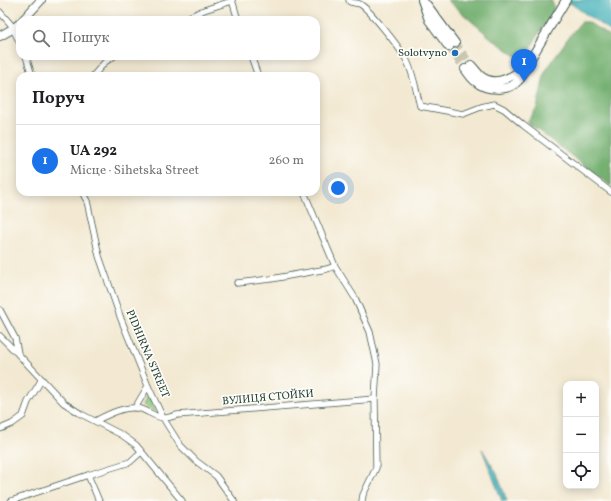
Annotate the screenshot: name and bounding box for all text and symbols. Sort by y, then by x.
search box [16,16,320,60]
icon: search [30,27,52,49]
text: Пошук [62,28,110,49]
place label: Solotvyno [398,46,447,61]
marker: Solotvyno [450,48,460,58]
pin: 1 [511,49,537,82]
text: Поруч [32,87,85,110]
text: UA 292 [70,141,117,162]
text: 1 [42,152,48,170]
text: 260 m [269,152,304,170]
text: Місце · Sihetska Street [70,162,199,180]
your location [328,178,348,198]
street label: PIDHIRNA STREET [122,308,173,401]
map controls [563,381,599,489]
button: + [563,381,599,417]
street label: ВУЛИЦЯ СТОЙКИ [222,387,314,409]
button: − [563,417,599,453]
button: locate [563,453,599,489]

